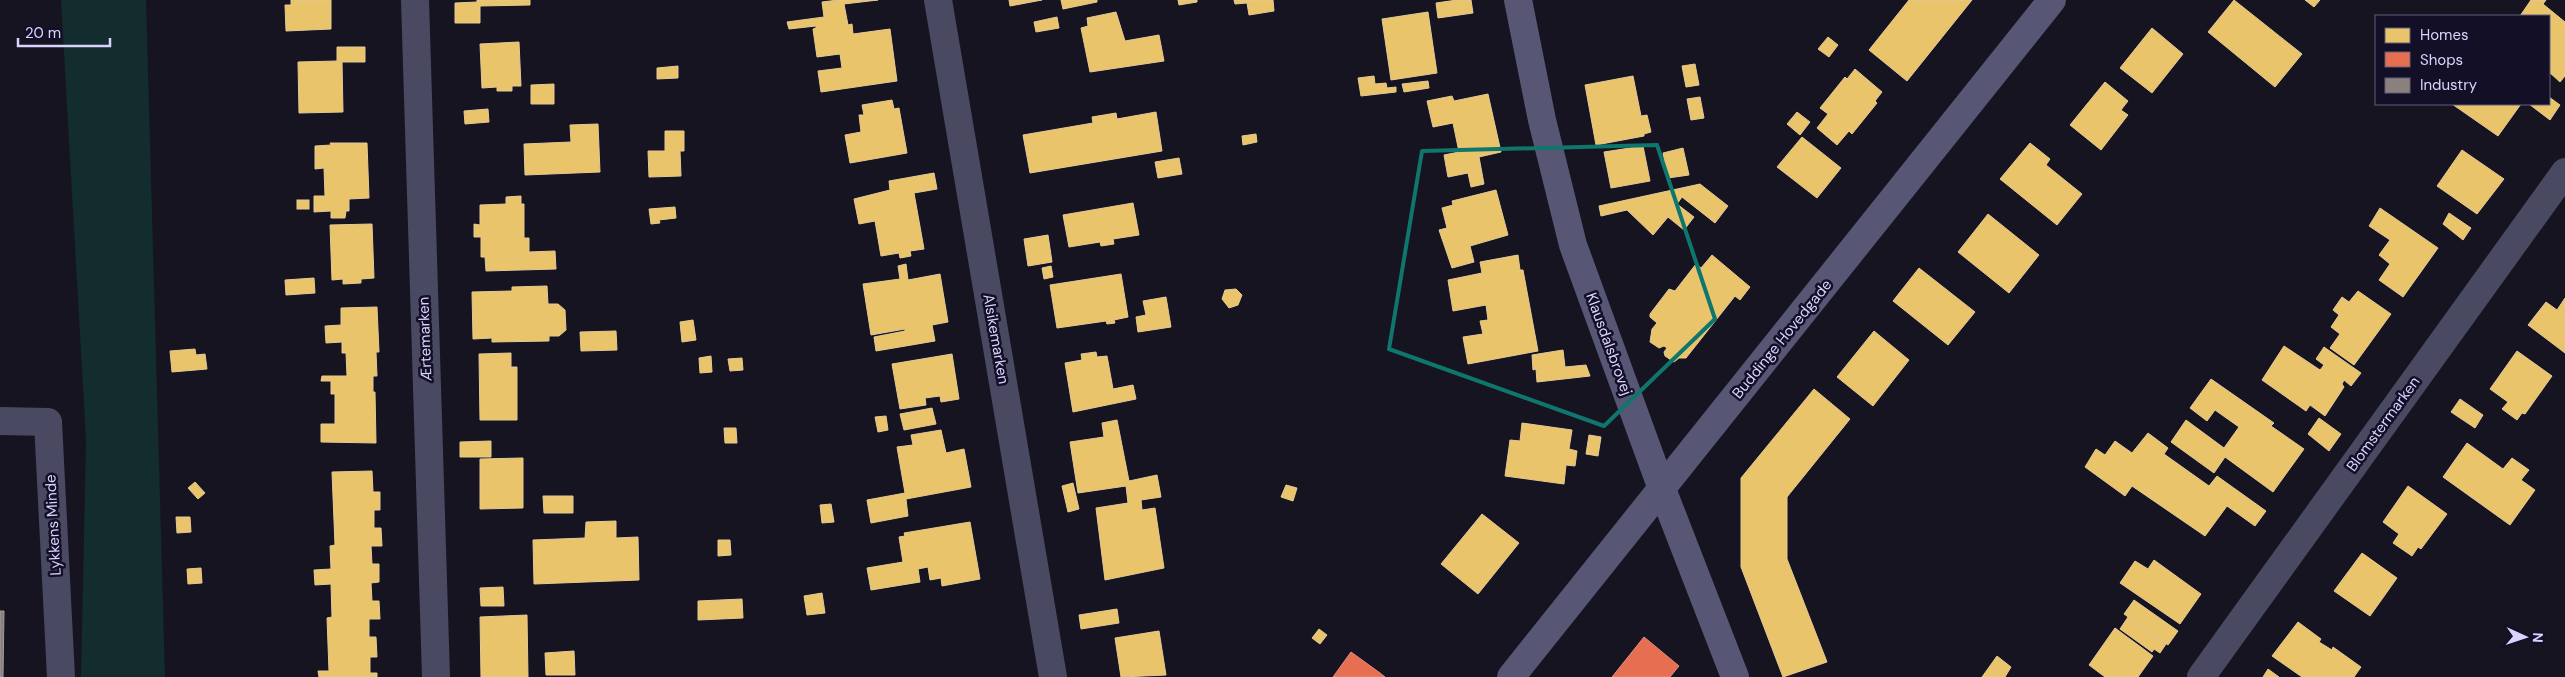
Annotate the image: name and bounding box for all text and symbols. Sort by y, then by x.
scale bar [18,15,110,47]
legend [2375,15,2550,105]
text: 20 m [25,23,61,43]
text: Homes [2420,25,2469,45]
text: Shops [2420,50,2463,70]
text: Industry [2420,75,2478,95]
street label: Buddinge Hovedgade [1728,275,1836,403]
street label: Klausdalsbrovej [1581,290,1637,398]
street label: Alsikemarken [978,292,1014,386]
street label: Ærtemarken [414,296,436,382]
street label: Blomstermarken [2342,372,2424,476]
street label: Lykkens Minde [40,474,66,576]
north arrow [2500,612,2550,662]
text: N [2529,632,2547,643]

